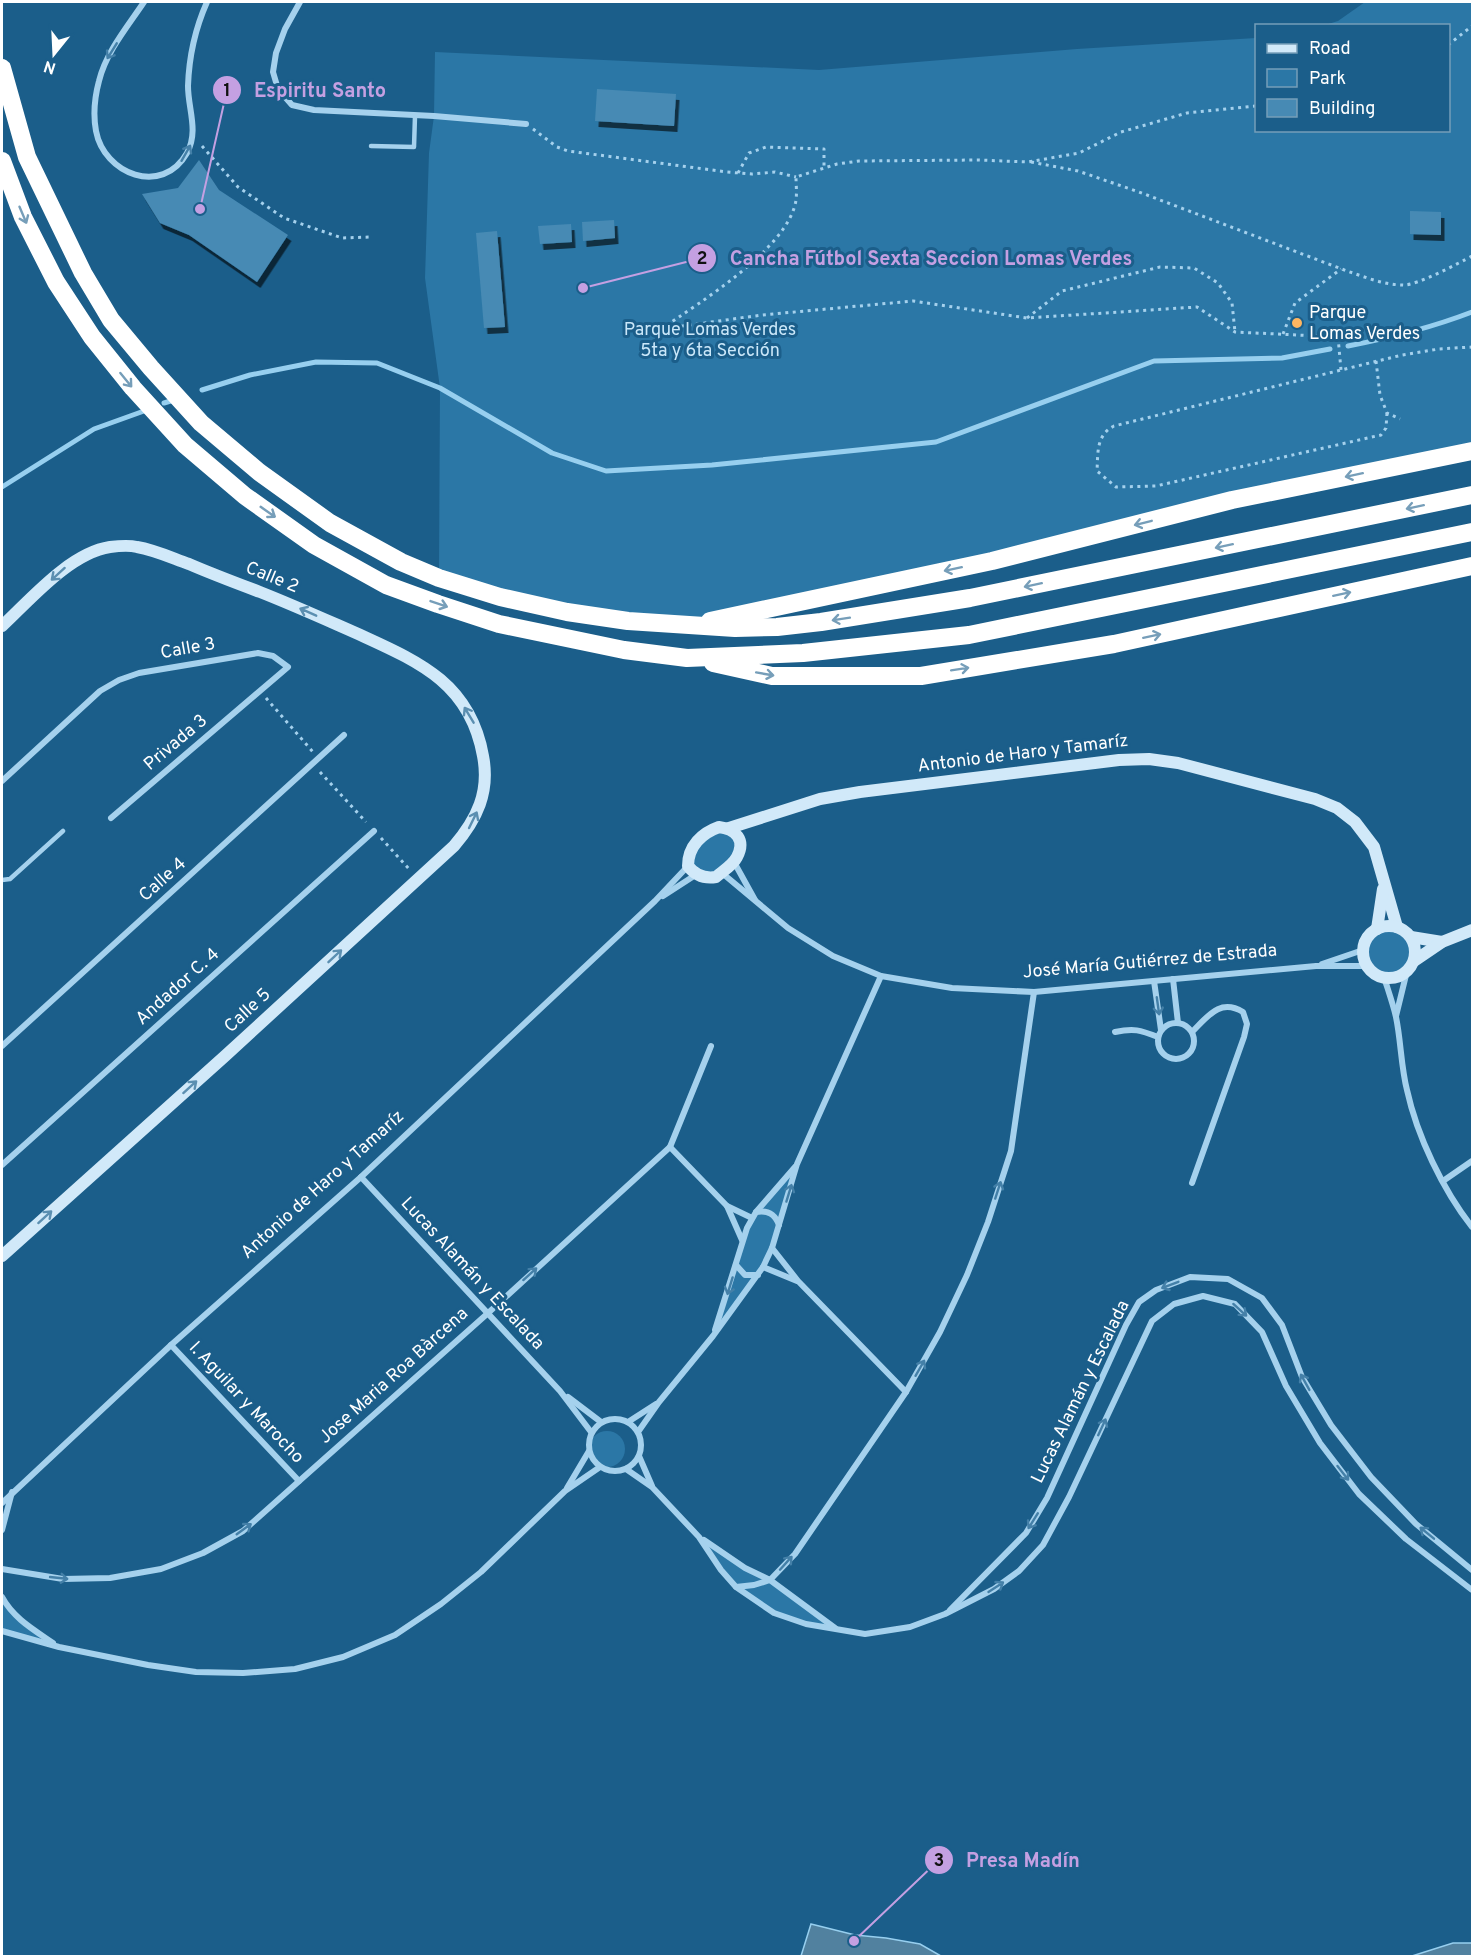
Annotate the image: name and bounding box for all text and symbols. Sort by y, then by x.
north arrow [24,24,84,84]
legend [1255,24,1450,132]
text: Road [1309,38,1351,61]
one-way arrow [106,42,118,59]
text: N [41,55,59,78]
text: Park [1309,68,1346,91]
callout: Espiritu Santo [212,71,398,109]
text: Espiritu Santo [254,79,386,105]
text: 1 [223,80,231,103]
text: Building [1309,98,1375,121]
one-way arrow [180,145,192,162]
one-way arrow [18,206,29,224]
callout: Cancha Fútbol Sexta Seccion Lomas Verdes [687,239,1145,277]
text: Cancha Fútbol Sexta Seccion Lomas Verdes [730,247,1132,273]
text: 2 [696,248,708,271]
place label: Parque Lomas Verdes [1309,302,1420,346]
marker: Parque Lomas Verdes [1290,316,1304,330]
park label: Parque Lomas Verdes 5ta y 6ta Sección [624,319,796,363]
one-way arrow [120,371,133,387]
one-way arrow [1344,470,1363,482]
one-way arrow [1406,502,1425,513]
one-way arrow [260,506,276,518]
one-way arrow [1134,518,1153,529]
one-way arrow [1215,541,1234,552]
street label: Calle 2 [242,557,302,599]
one-way arrow [944,564,964,575]
one-way arrow [51,567,66,581]
one-way arrow [1024,580,1043,591]
one-way arrow [1332,588,1351,600]
one-way arrow [429,600,448,611]
one-way arrow [299,606,317,617]
one-way arrow [832,614,851,625]
one-way arrow [1142,629,1161,641]
street label: Calle 3 [159,633,217,665]
one-way arrow [949,664,969,675]
one-way arrow [755,669,775,680]
one-way arrow [462,707,474,724]
street label: Privada 3 [139,710,213,776]
street label: Antonio de Haro y Tamaríz [916,730,1130,778]
one-way arrow [468,811,480,829]
street label: Calle 4 [135,853,191,907]
street label: José María Gutiérrez de Estrada [1022,939,1278,985]
street label: Andador C. 4 [131,943,225,1031]
one-way arrow [327,948,342,963]
street label: Calle 5 [220,984,276,1038]
one-way arrow [1152,995,1163,1015]
one-way arrow [183,1080,198,1094]
street label: Antonio de Haro y Tamaríz [237,1106,409,1264]
one-way arrow [994,1181,1005,1200]
one-way arrow [784,1184,795,1203]
street label: Lucas Alamán y Escalada [395,1193,549,1355]
one-way arrow [37,1210,52,1224]
one-way arrow [523,1267,538,1282]
one-way arrow [723,1276,734,1295]
one-way arrow [1161,1280,1179,1291]
street label: Lucas Alamán y Escalada [1027,1297,1135,1487]
street label: Jose Maria Roa Bàrcena [315,1303,473,1449]
one-way arrow [1233,1303,1248,1317]
street label: I. Aguilar y Marocho [183,1337,309,1469]
one-way arrow [914,1360,926,1377]
one-way arrow [1299,1374,1311,1391]
one-way arrow [1096,1418,1108,1436]
one-way arrow [1337,1465,1350,1481]
one-way arrow [1026,1512,1038,1529]
one-way arrow [235,1522,251,1535]
one-way arrow [1419,1527,1435,1540]
one-way arrow [779,1556,793,1571]
one-way arrow [49,1573,69,1584]
one-way arrow [988,1580,1005,1593]
callout: Presa Madín [924,1841,1092,1879]
text: Presa Madín [966,1849,1080,1875]
text: 3 [934,1850,944,1873]

